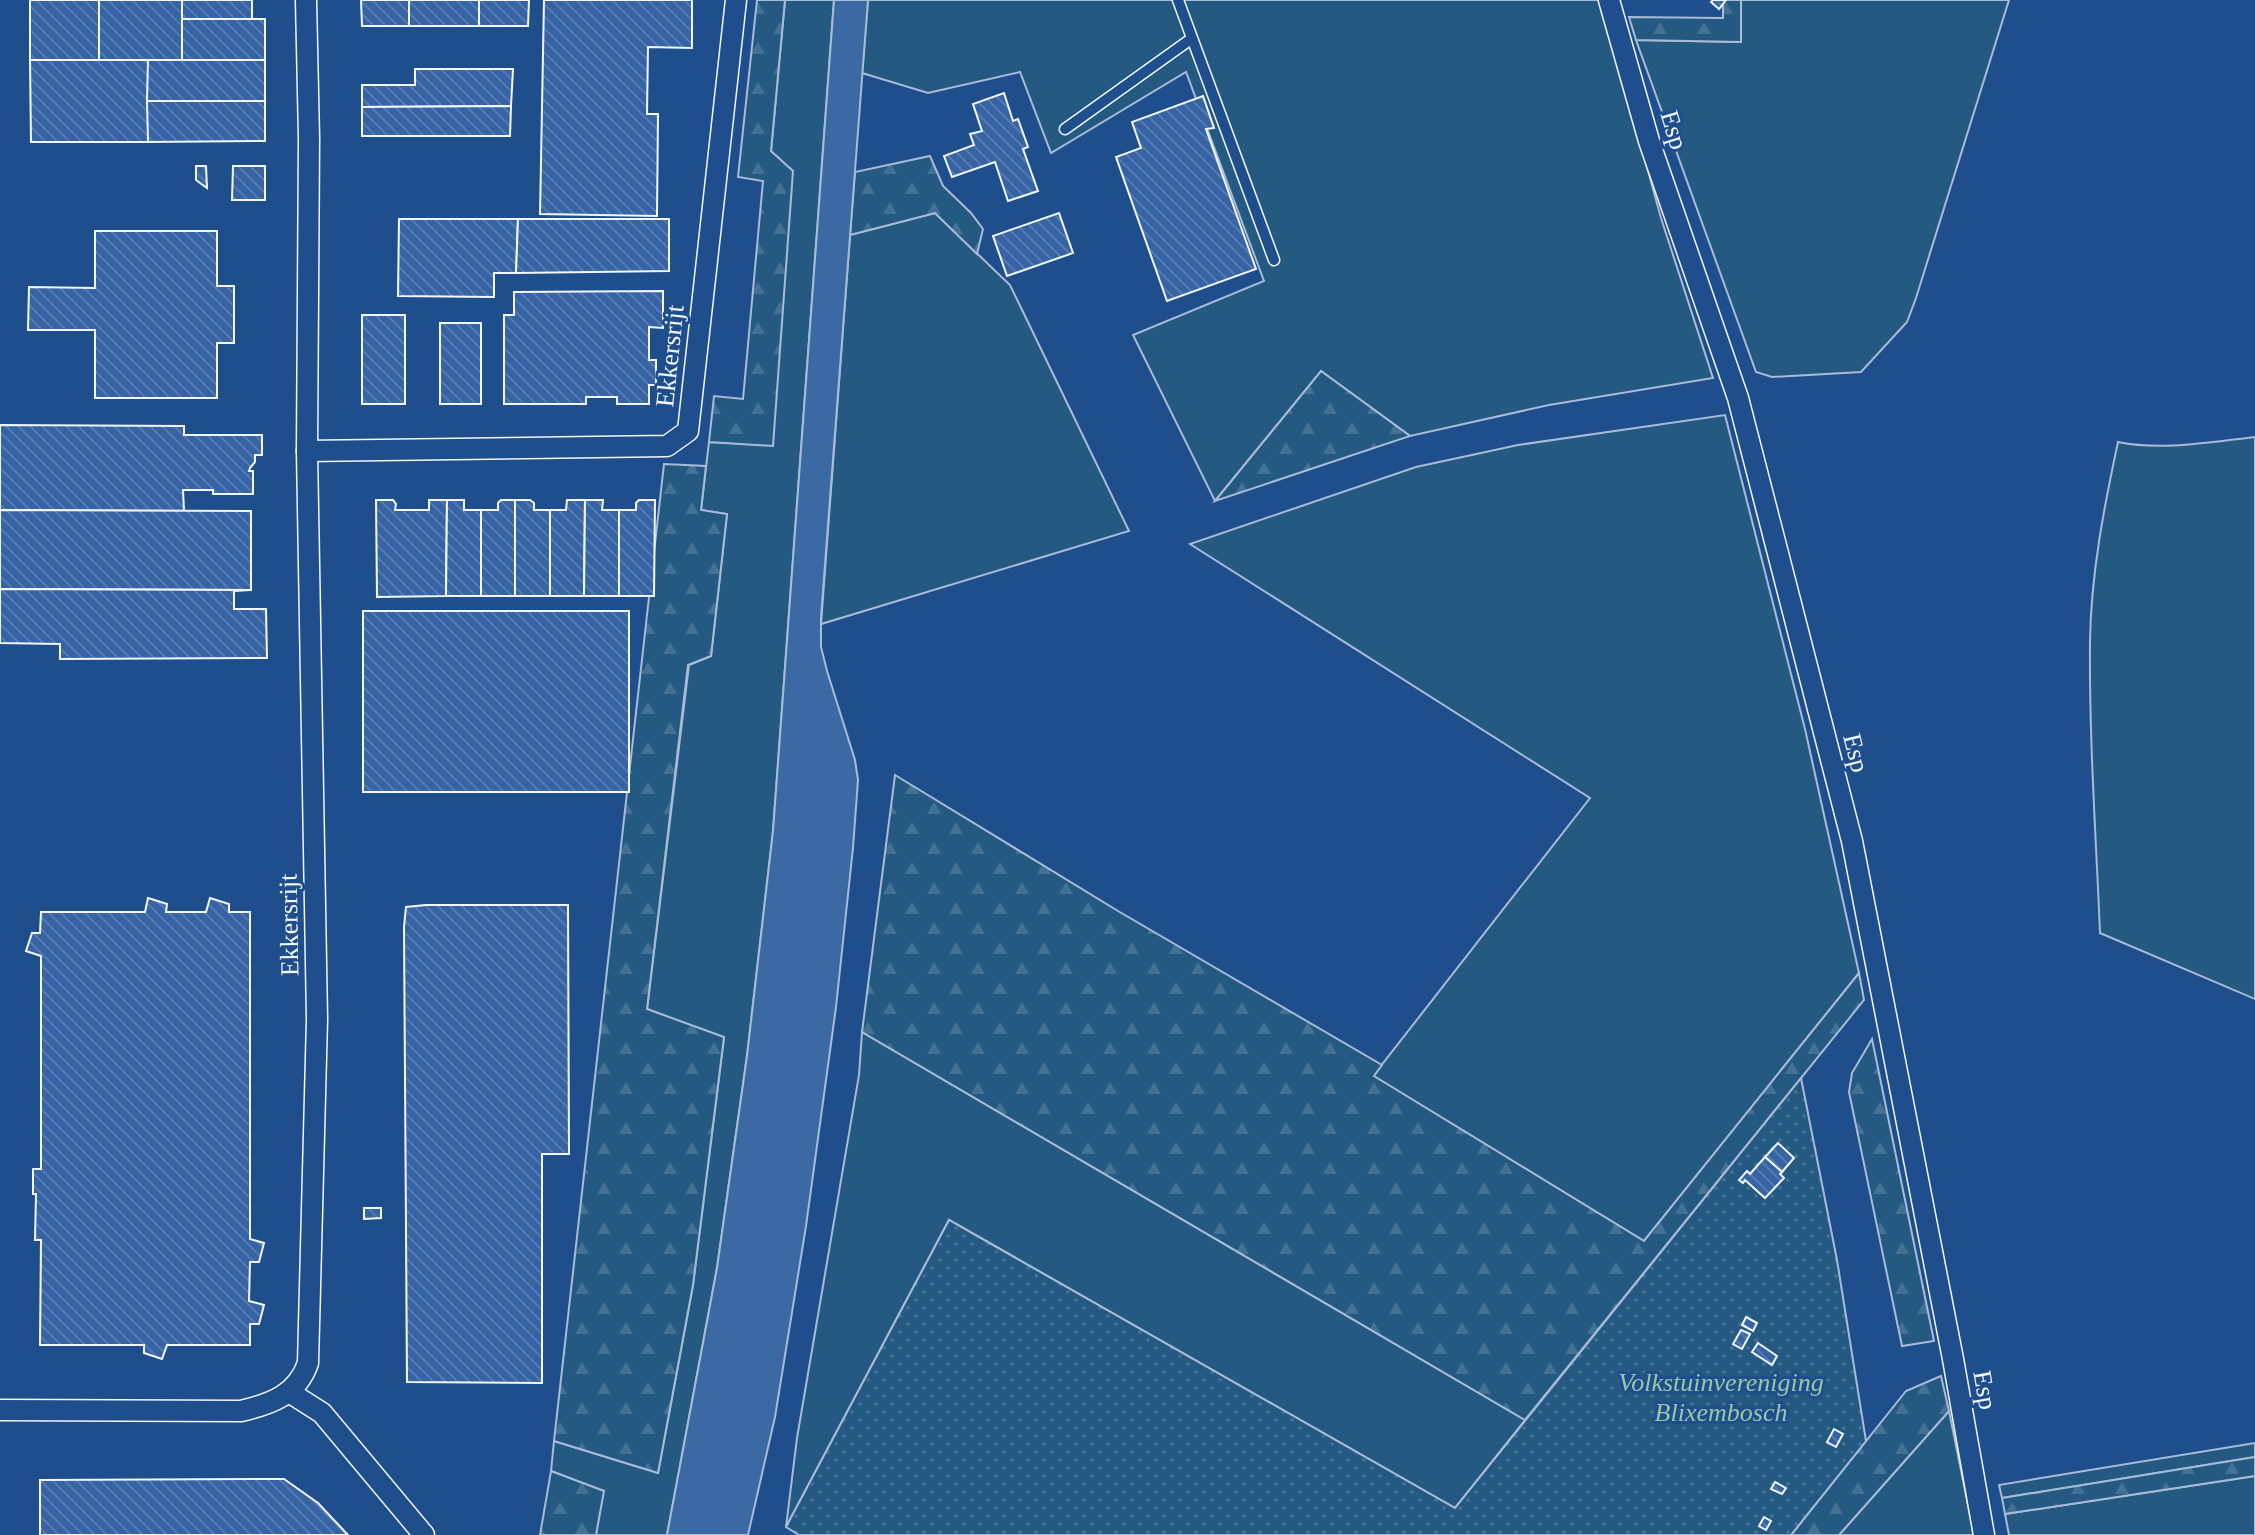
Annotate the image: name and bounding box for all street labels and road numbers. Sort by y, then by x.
street label: Esp [1654,107,1694,153]
street label: Ekkersrijt [650,303,690,409]
street label: Esp [1837,731,1875,775]
street label: Ekkersrijt [274,873,304,977]
street label: Esp [1967,1368,2003,1412]

